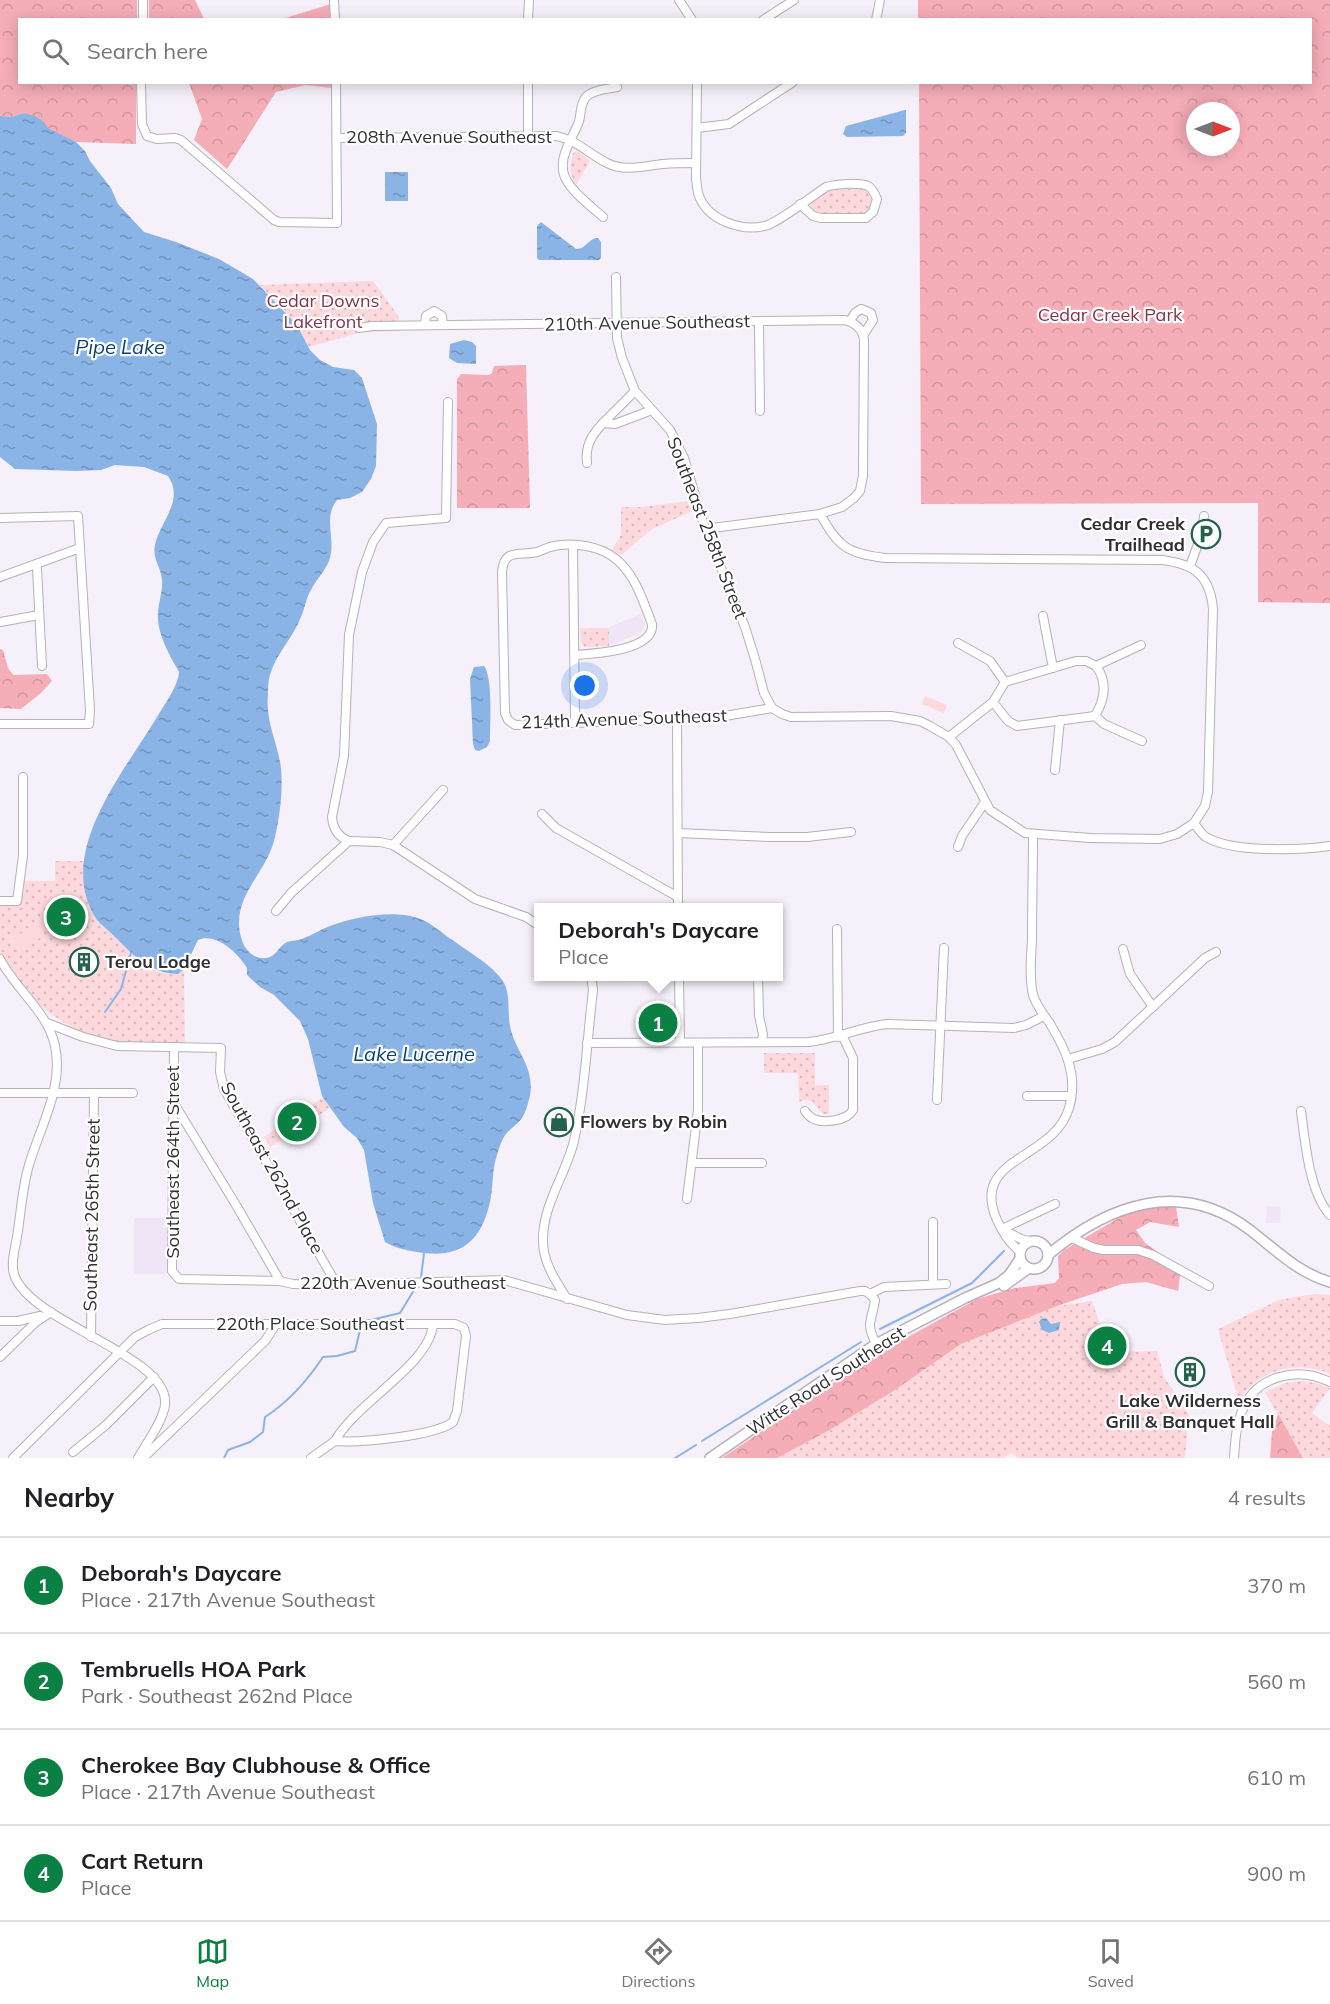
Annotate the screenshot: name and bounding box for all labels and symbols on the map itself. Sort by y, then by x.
north arrow [1186,102,1240,156]
street label: 208th Avenue Southeast [346,125,552,148]
park label: Cedar Downs Lakefront [266,289,380,333]
park label: Cedar Creek Park [1038,303,1183,326]
street label: 210th Avenue Southeast [544,309,750,336]
water label: Pipe Lake [75,334,165,359]
street label: Southeast 258th Street [662,434,753,622]
place label: Cedar Creek Trailhead [1080,512,1186,556]
parking icon: Cedar Creek Trailhead [1190,518,1222,550]
your location [570,671,599,700]
street label: 214th Avenue Southeast [521,703,727,734]
pin: 3 [46,894,86,940]
building icon: Terou Lodge [68,946,100,978]
place label: Terou Lodge [105,950,211,973]
pin: 1 [638,1000,678,1046]
water label: Lake Lucerne [353,1041,475,1066]
street label: Southeast 264th Street [161,1066,184,1258]
street label: Southeast 262nd Place [216,1078,328,1258]
pin: 2 [278,1100,316,1144]
shop icon: Flowers by Robin [543,1106,575,1138]
place label: Flowers by Robin [580,1110,727,1133]
street label: Southeast 265th Street [78,1118,105,1312]
street label: 220th Avenue Southeast [300,1271,506,1294]
street label: 220th Place Southeast [216,1312,404,1335]
street label: Witte Road Southeast [742,1321,909,1440]
pin: 4 [1088,1324,1126,1368]
building icon: Lake Wilderness Grill & Banquet Hall [1174,1356,1206,1388]
place label: Lake Wilderness Grill & Banquet Hall [1105,1389,1275,1433]

